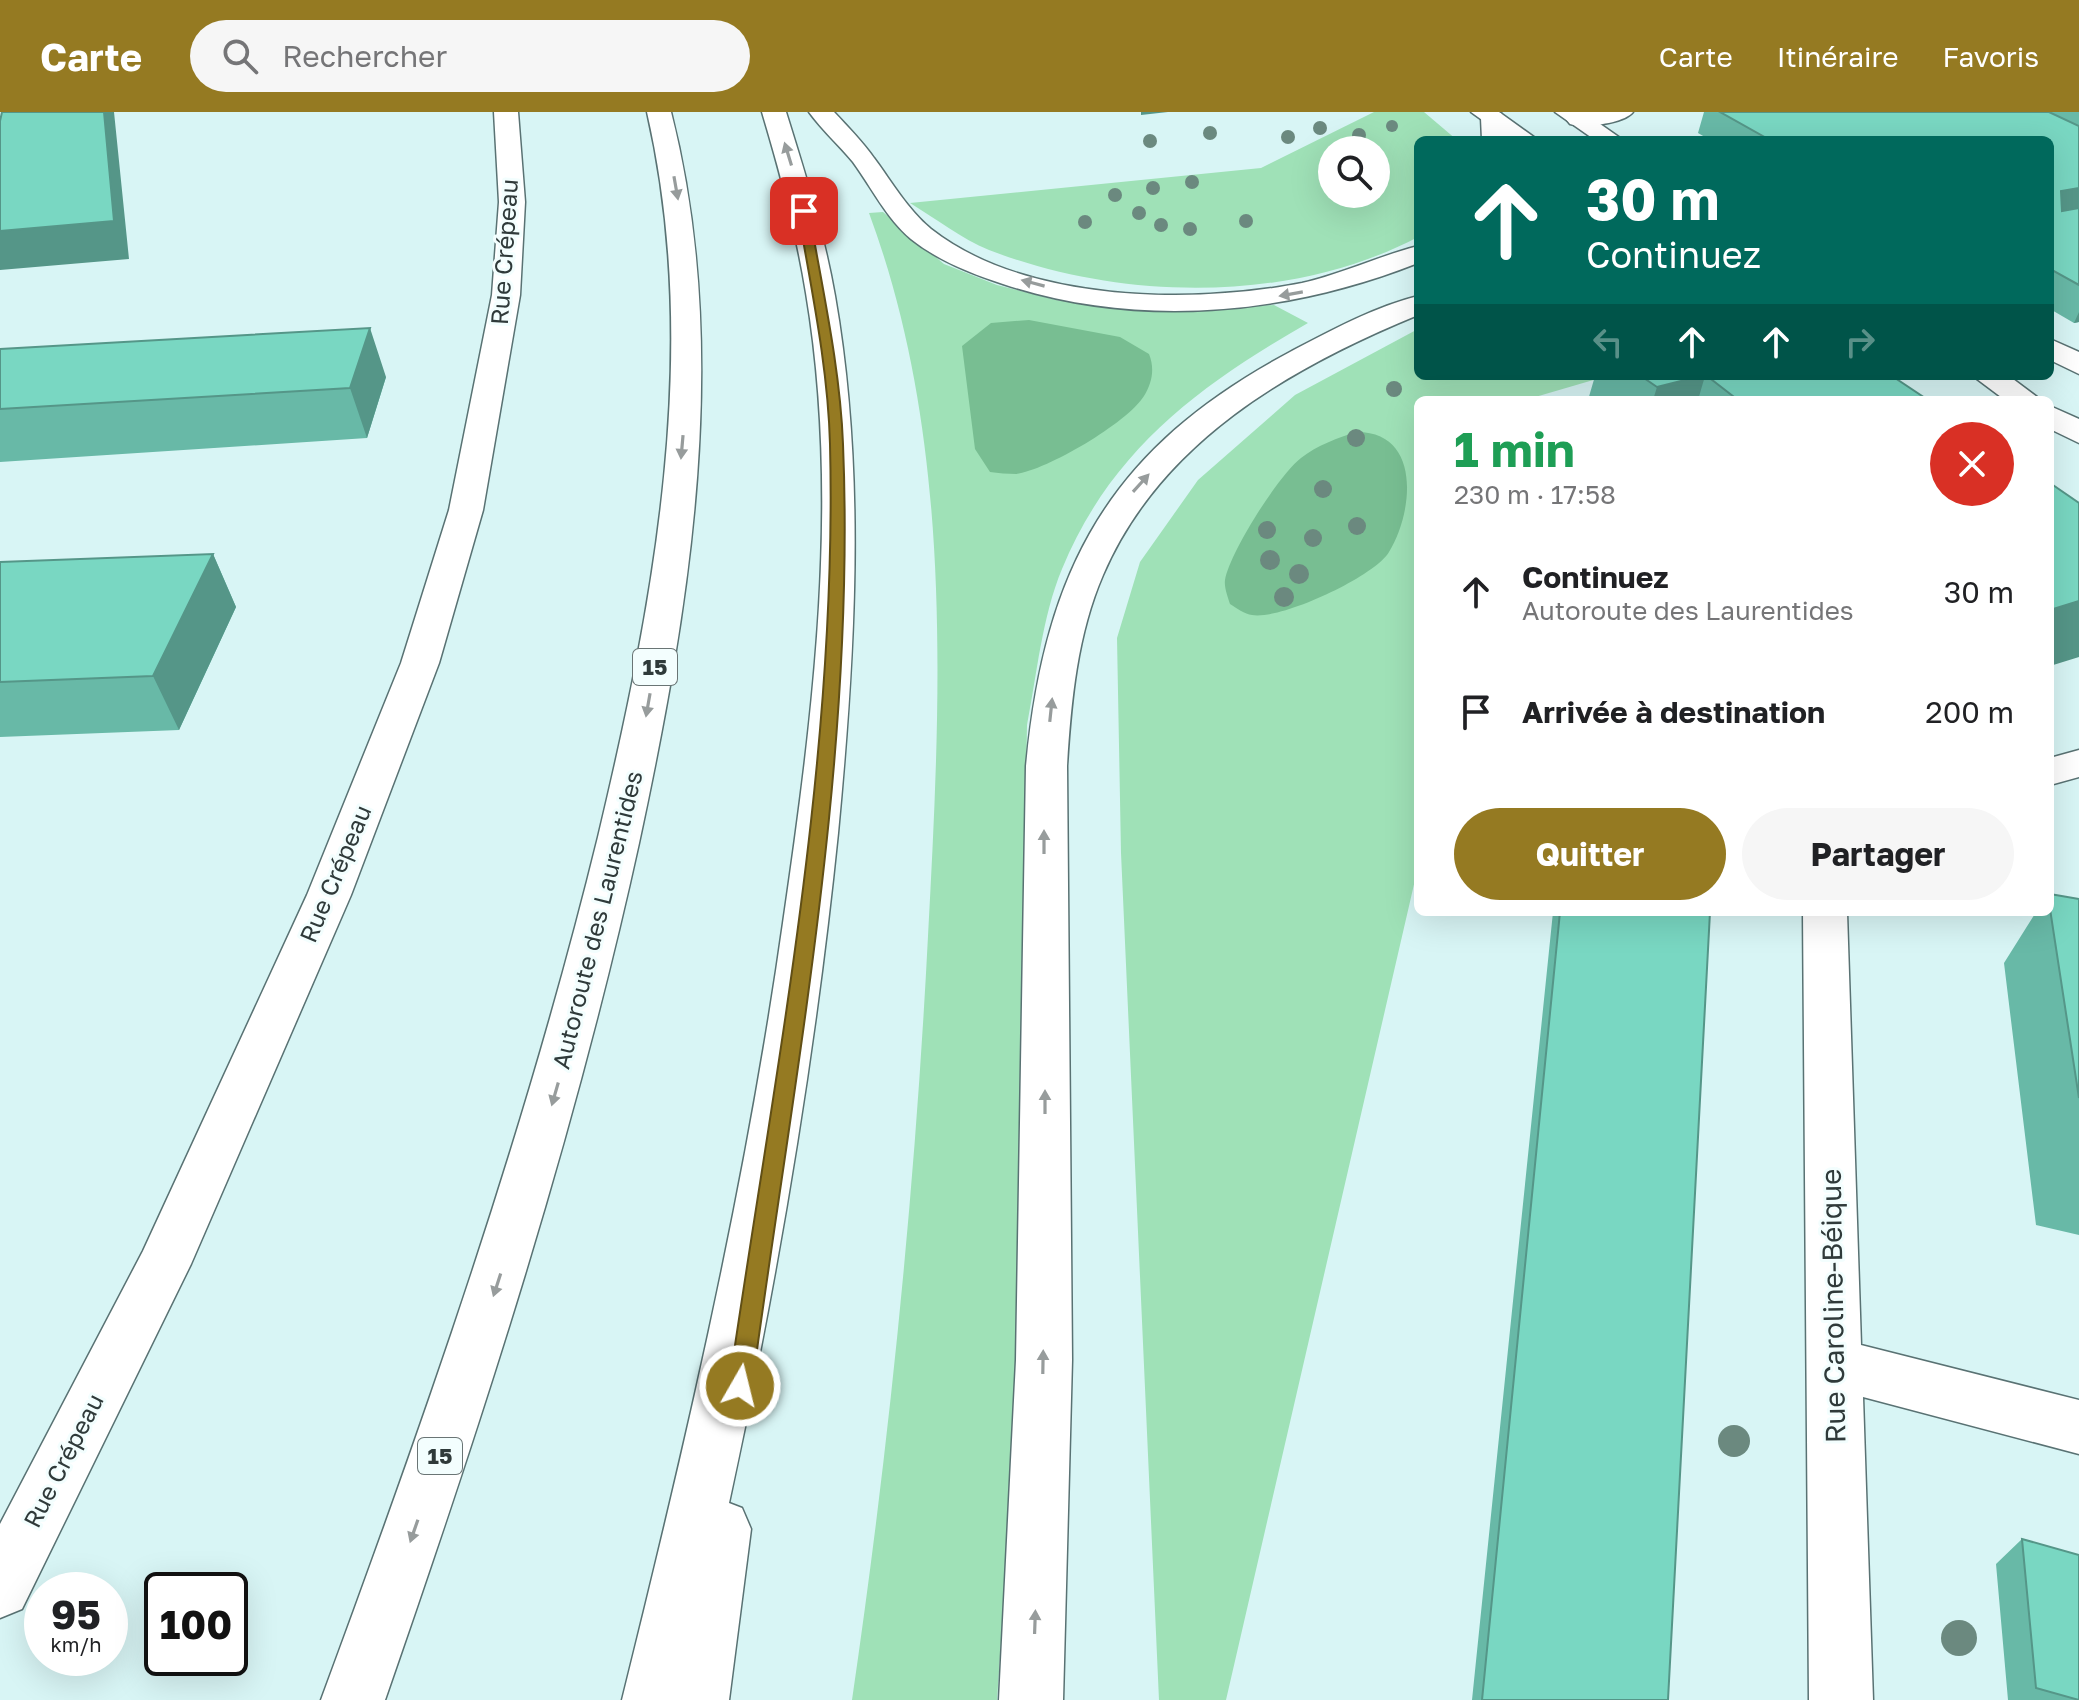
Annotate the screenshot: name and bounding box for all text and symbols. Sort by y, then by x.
search box [190,20,750,92]
text: Carte [40,34,142,79]
icon: search [218,34,262,78]
text: Rechercher [282,38,447,74]
text: Carte [1659,40,1733,73]
text: Itinéraire [1777,40,1898,73]
text: Favoris [1942,40,2039,73]
map controls [1318,136,1390,208]
button: search [1318,136,1390,208]
one-way arrow [782,141,794,165]
text: 30 m [1586,165,1720,232]
icon: ahead [1454,168,1558,272]
one-way arrow [670,176,682,201]
pin [770,177,838,245]
street label: Rue Crépeau [484,178,523,326]
icon: arrive [782,189,826,233]
text: Continuez [1586,233,1761,276]
one-way arrow [1020,277,1045,289]
one-way arrow [1278,288,1303,300]
icon: left [1586,320,1630,364]
icon: ahead [1670,320,1714,364]
icon: ahead [1754,320,1798,364]
icon: right [1838,320,1882,364]
text: 1 min [1454,420,1575,478]
button: close [1930,422,2014,506]
one-way arrow [675,435,688,460]
one-way arrow [1131,474,1149,493]
text: 230 m · 17:58 [1454,479,1616,510]
text: Continuez [1522,559,1669,595]
icon: ahead [1454,570,1498,614]
text: 30 m [1944,574,2014,610]
text: Autoroute des Laurentides [1522,595,1854,626]
road number: 15 [633,649,677,685]
icon: arrive [1454,690,1498,734]
one-way arrow [641,693,654,718]
text: Arrivée à destination [1522,694,1825,730]
text: 200 m [1925,694,2014,730]
one-way arrow [1045,697,1058,722]
street label: Autoroute des Laurentides [545,768,648,1072]
street label: Rue Crépeau [293,800,377,946]
button: Quitter [1454,808,1726,900]
button: Partager [1742,808,2014,900]
one-way arrow [1038,829,1050,854]
one-way arrow [548,1081,560,1106]
one-way arrow [1039,1089,1051,1114]
street label: Rue Caroline-Béique [1814,1169,1851,1443]
one-way arrow [490,1273,503,1297]
position arrow [698,1344,782,1428]
one-way arrow [1036,1349,1049,1374]
street label: Rue Crépeau [17,1389,109,1532]
road number: 15 [418,1438,462,1474]
one-way arrow [407,1520,419,1544]
speed limit sign: 100 [144,1572,248,1676]
text: 95 [51,1590,101,1638]
one-way arrow [1029,1609,1042,1634]
text: km/h [51,1632,101,1656]

